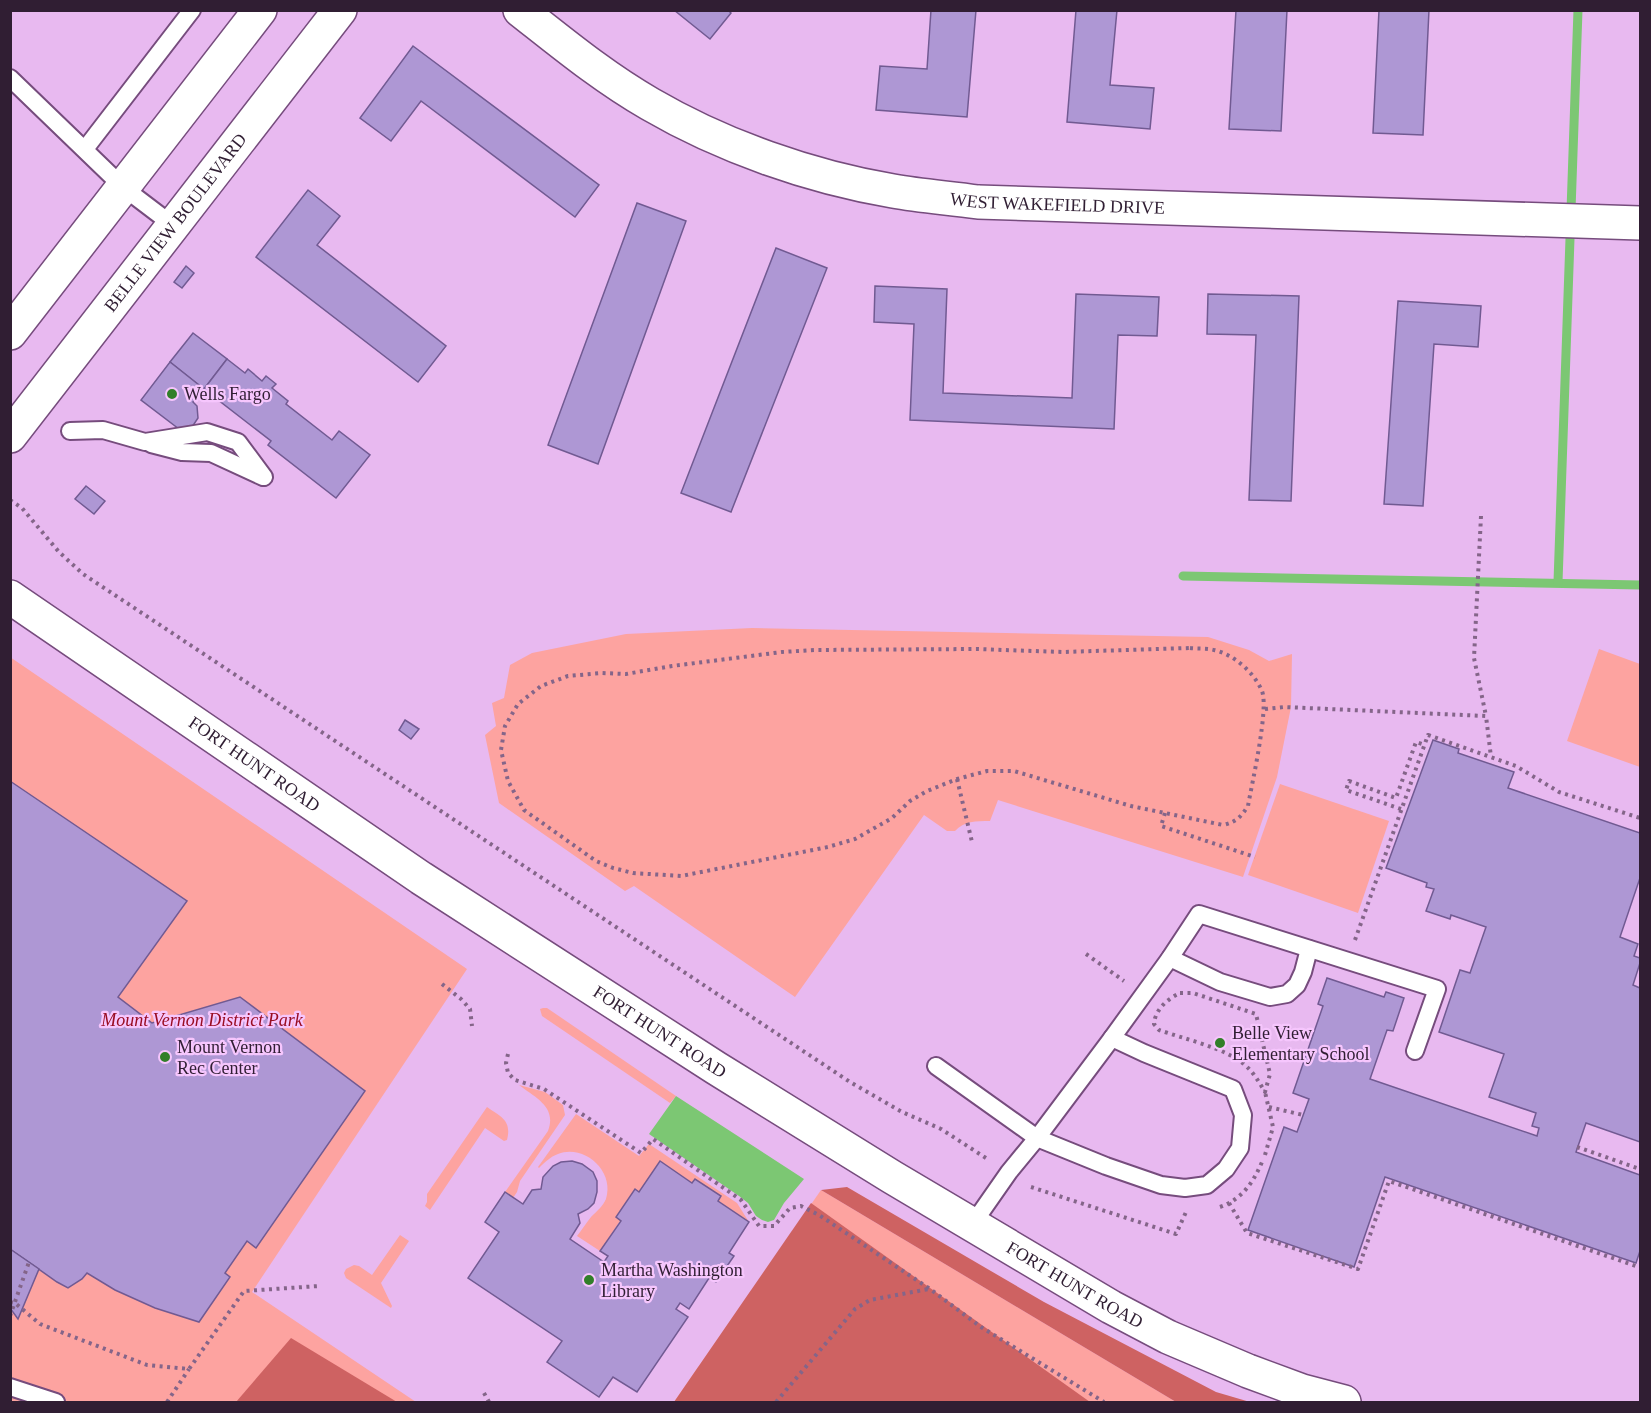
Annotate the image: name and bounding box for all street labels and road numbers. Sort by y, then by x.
street label: BELLE VIEW BOULEVARD [100,129,251,316]
street label: WEST WAKEFIELD DRIVE [949,189,1165,218]
street label: FORT HUNT ROAD [185,712,324,816]
street label: FORT HUNT ROAD [590,982,730,1082]
street label: FORT HUNT ROAD [1003,1237,1146,1332]

